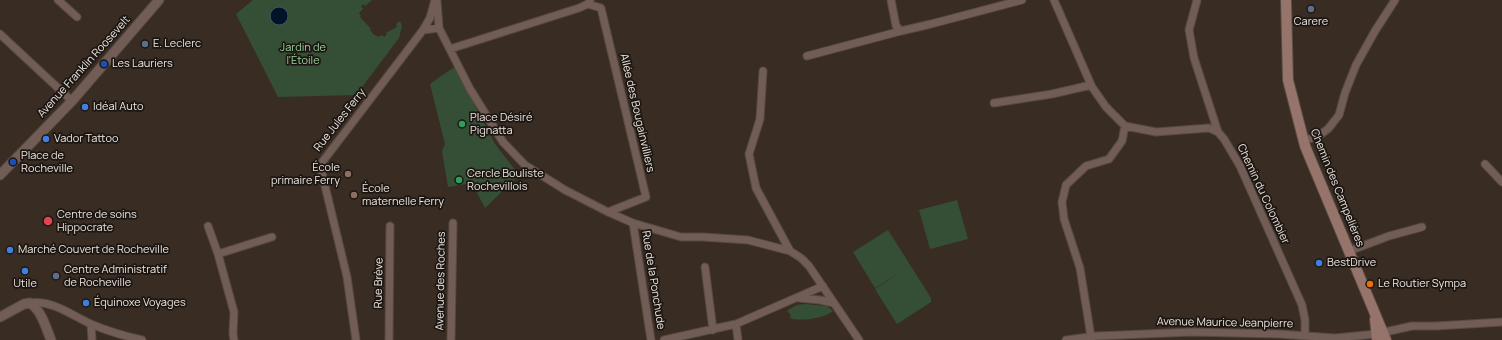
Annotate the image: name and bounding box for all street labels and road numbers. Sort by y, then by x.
street label: Avenue Franklin Roosevelt [35,14,133,120]
street label: Allée des Bougainvilliers [617,52,657,174]
street label: Rue Jules Ferry [311,86,369,154]
street label: Chemin des Campelières [1307,127,1367,249]
street label: Chemin du Colombier [1234,142,1292,246]
street label: Rue de la Ponchude [639,230,667,330]
street label: Avenue des Roches [434,231,448,331]
street label: Rue Brève [372,257,386,309]
street label: Avenue Maurice Jeanpierre [1157,315,1293,331]

